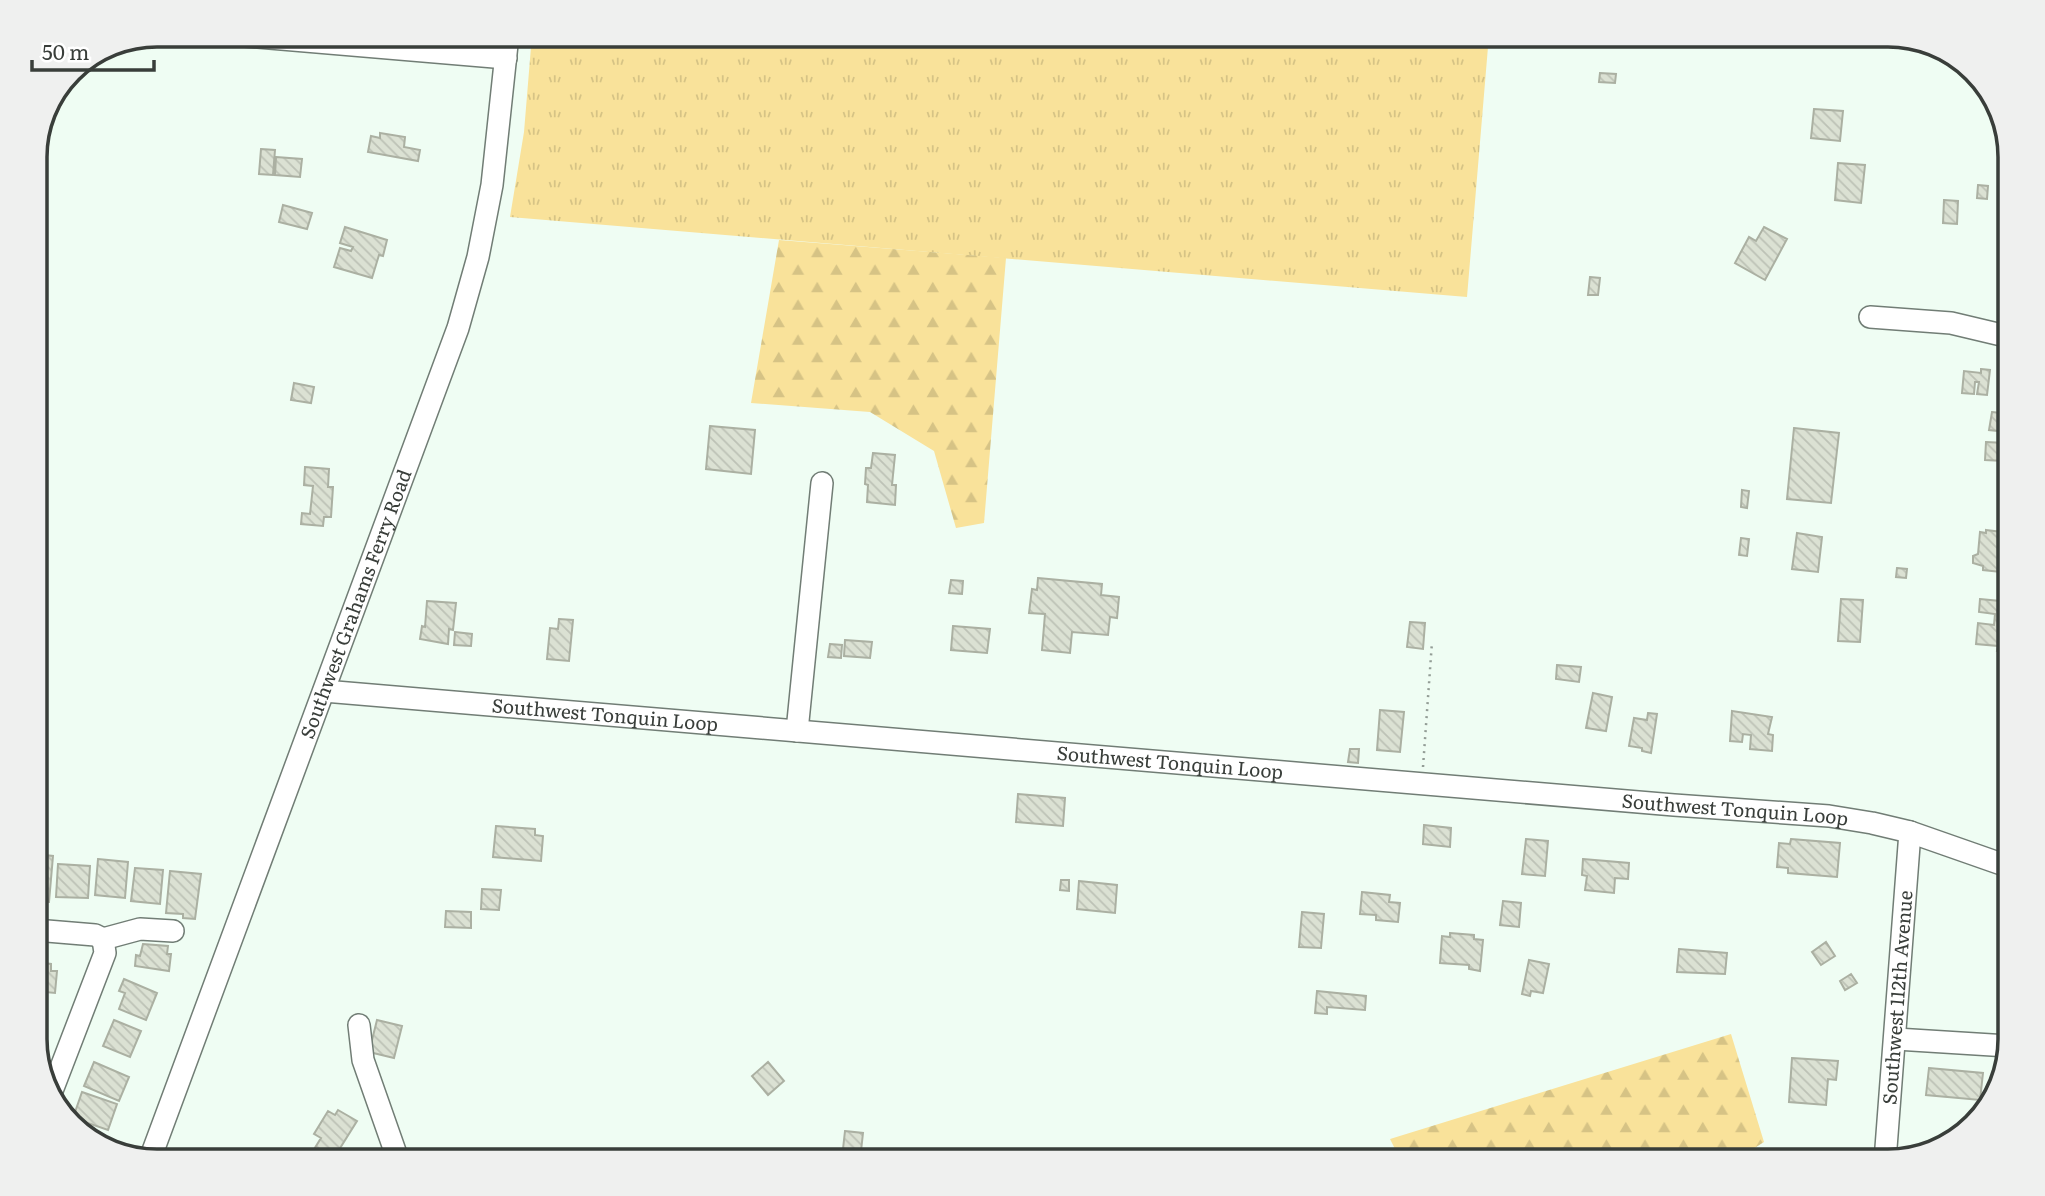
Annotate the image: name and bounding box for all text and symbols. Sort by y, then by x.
scale bar [32,28,154,72]
text: 50 m [42,35,89,66]
street label: Southwest Grahams Ferry Road [292,465,418,742]
street label: Southwest Tonquin Loop [491,690,719,737]
street label: Southwest Tonquin Loop [1056,738,1284,785]
street label: Southwest Tonquin Loop [1621,786,1851,832]
street label: Southwest 112th Avenue [1874,889,1919,1106]

